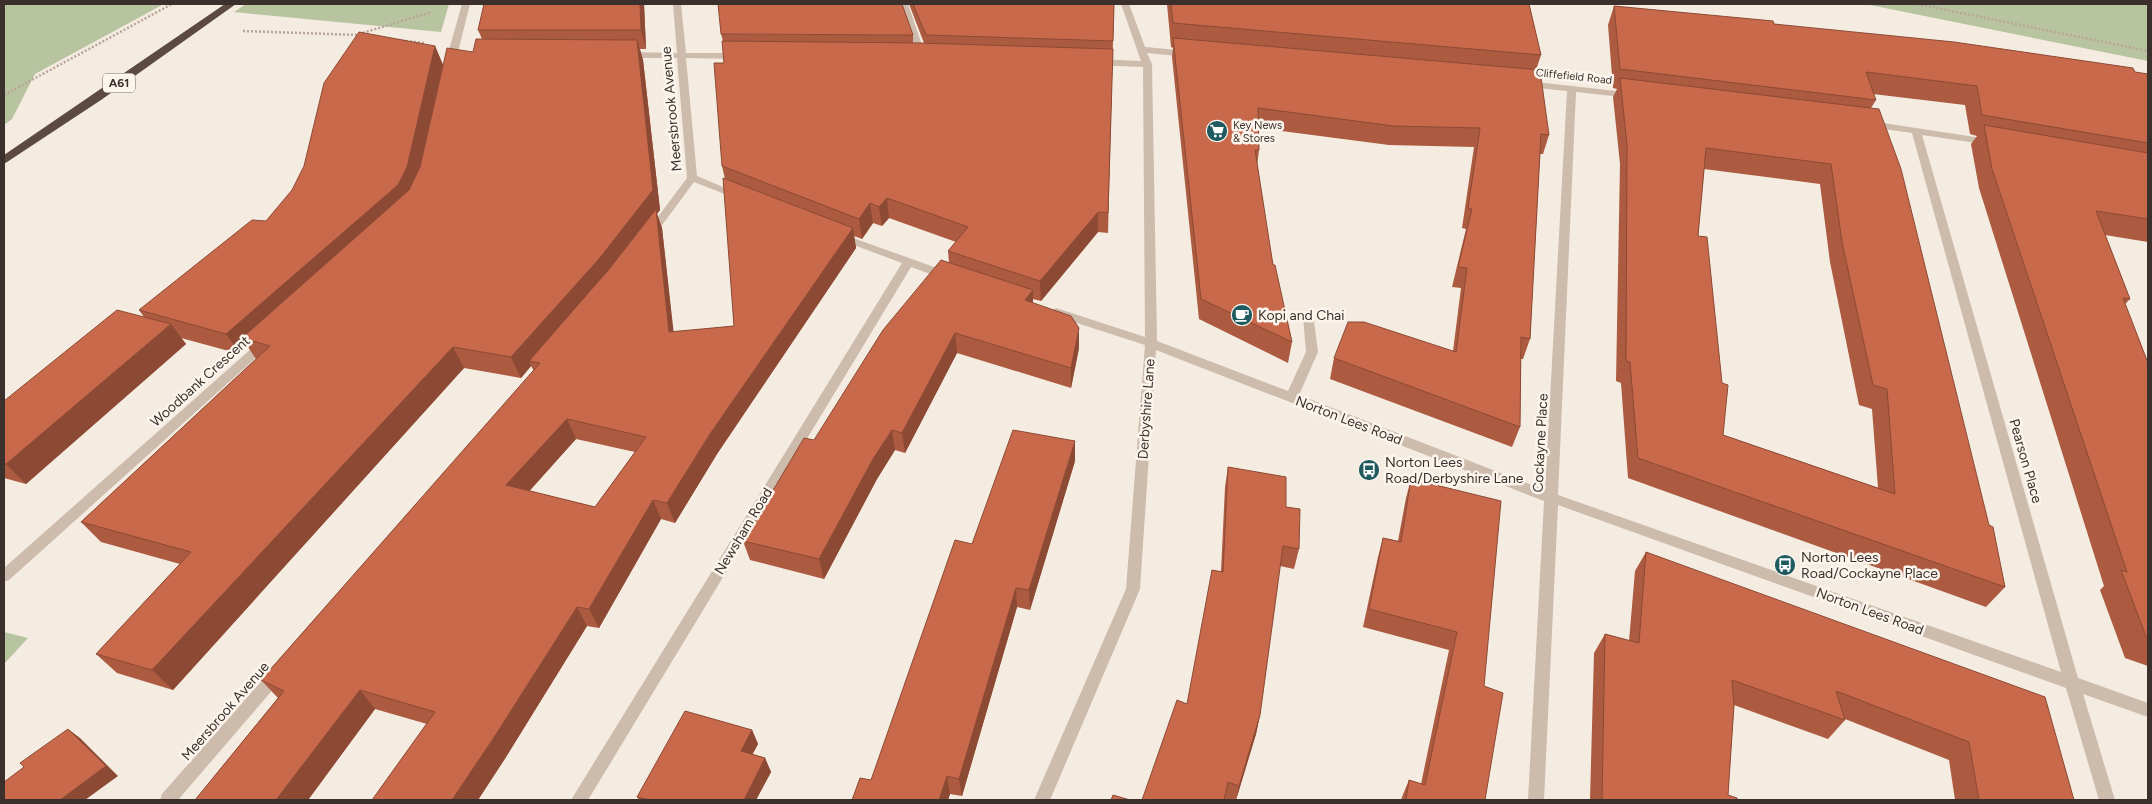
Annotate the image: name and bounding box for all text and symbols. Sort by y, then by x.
street label: Meersbrook Avenue [658,46,685,172]
street label: Cliffefield Road [1535,66,1613,87]
road number: A61 [103,74,135,92]
supermarket icon: Key News & Stores [1205,119,1229,143]
place label: Key News & Stores [1233,119,1282,145]
cafe icon: Kopi and Chai [1230,303,1254,327]
place label: Kopi and Chai [1258,307,1344,324]
street label: Woodbank Crescent [147,332,254,431]
street label: Derbyshire Lane [1135,358,1159,460]
street label: Norton Lees Road [1293,392,1405,449]
street label: Cockayne Place [1529,393,1552,493]
street label: Pearson Place [2005,417,2046,506]
place label: Norton Lees Road/Derbyshire Lane [1385,454,1524,487]
bus stop icon: Norton Lees Road/Derbyshire Lane [1357,458,1381,482]
street label: Newsham Road [711,485,776,578]
place label: Norton Lees Road/Cockayne Place [1801,549,1938,582]
bus stop icon: Norton Lees Road/Cockayne Place [1773,553,1797,577]
street label: Norton Lees Road [1814,584,1926,639]
street label: Meersbrook Avenue [178,658,273,764]

